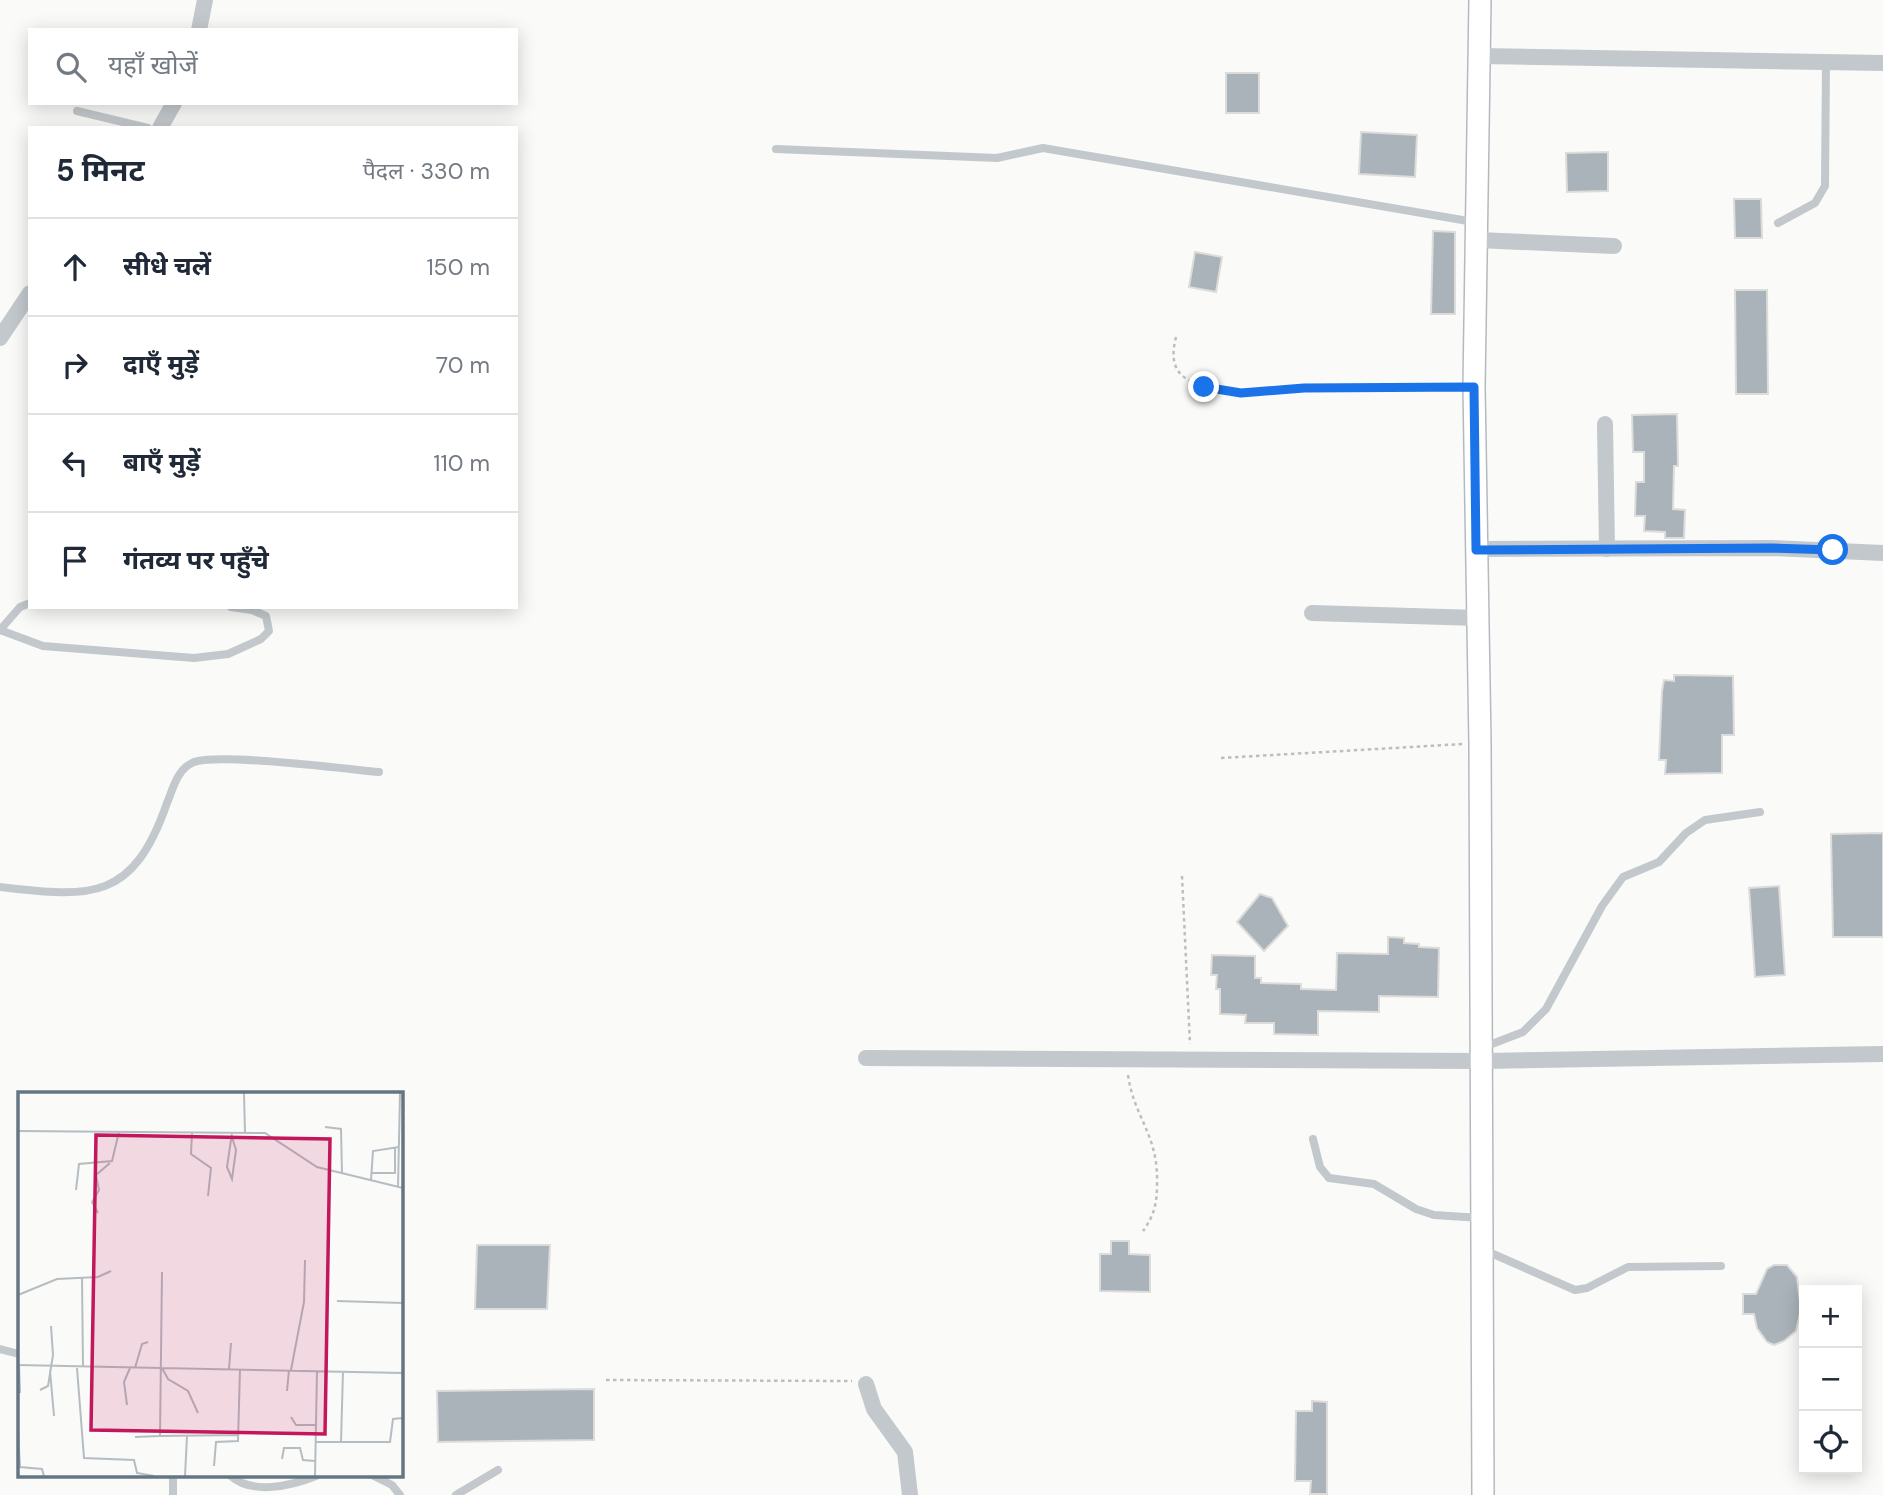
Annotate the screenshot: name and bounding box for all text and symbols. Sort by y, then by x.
search box [28,28,518,105]
icon: search [52,48,90,86]
text: यहाँ खोजें [108,48,198,82]
text: 5 मिनट [56,151,145,190]
text: पैदल · 330 m [363,156,490,186]
icon: ahead [56,248,94,286]
text: सीधे चलें [123,249,211,283]
text: 150 m [426,252,490,282]
icon: right [56,346,94,384]
text: दाएँ मुड़ें [123,347,199,381]
text: 70 m [436,350,490,380]
route end [1188,371,1219,402]
icon: left [56,444,94,482]
text: बाएँ मुड़ें [123,445,200,479]
text: 110 m [433,448,490,478]
route start [1817,534,1848,565]
icon: arrive [56,542,94,580]
text: गंतव्य पर पहुँचे [123,543,269,577]
inset map [18,1092,402,1478]
map controls [1799,1285,1862,1474]
button: + [1799,1285,1862,1348]
button: − [1799,1348,1862,1411]
button: locate [1799,1411,1862,1474]

